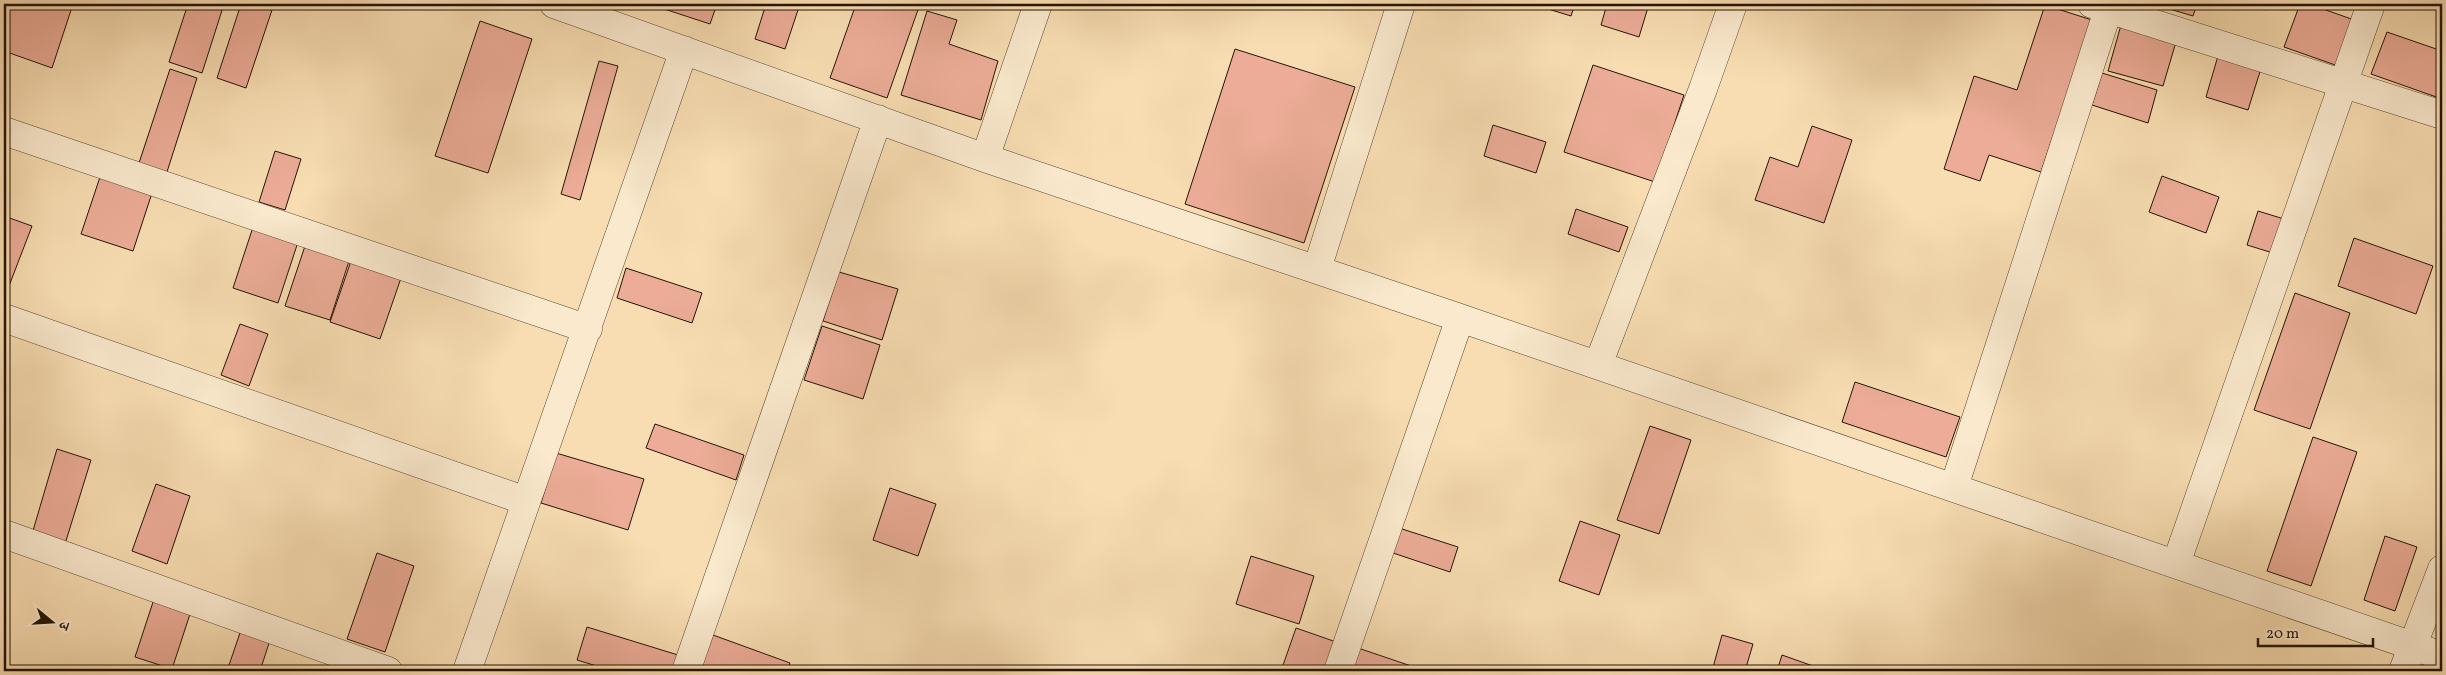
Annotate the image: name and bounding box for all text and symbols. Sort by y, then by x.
north arrow [28,598,78,648]
scale bar [2258,615,2374,647]
text: उ [53,618,73,633]
text: 20 m [2266,624,2299,645]

